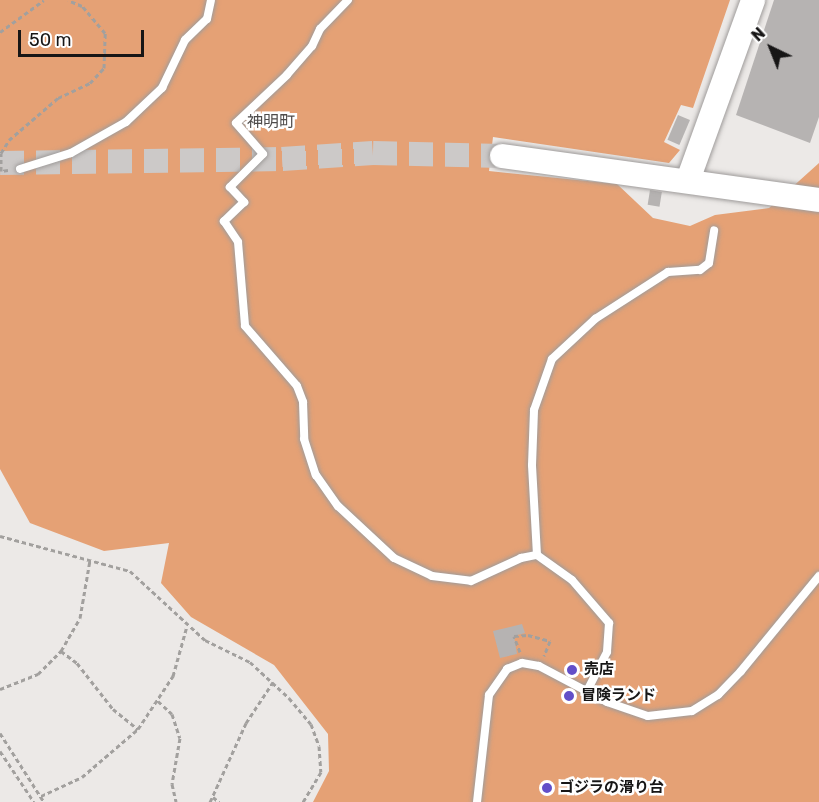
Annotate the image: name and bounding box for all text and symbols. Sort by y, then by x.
scale bar [21,18,147,56]
north arrow [741,18,801,78]
text: N [748,24,769,45]
text: 50 m [29,29,72,51]
district label: 神明町 [247,112,295,132]
place label: 売店 [584,661,614,679]
marker: 売店 [565,663,579,677]
place label: 冒険ランド [581,687,656,705]
marker: 冒険ランド [562,689,576,703]
place label: ゴジラの滑り台 [559,779,664,797]
marker: ゴジラの滑り台 [540,781,554,795]

